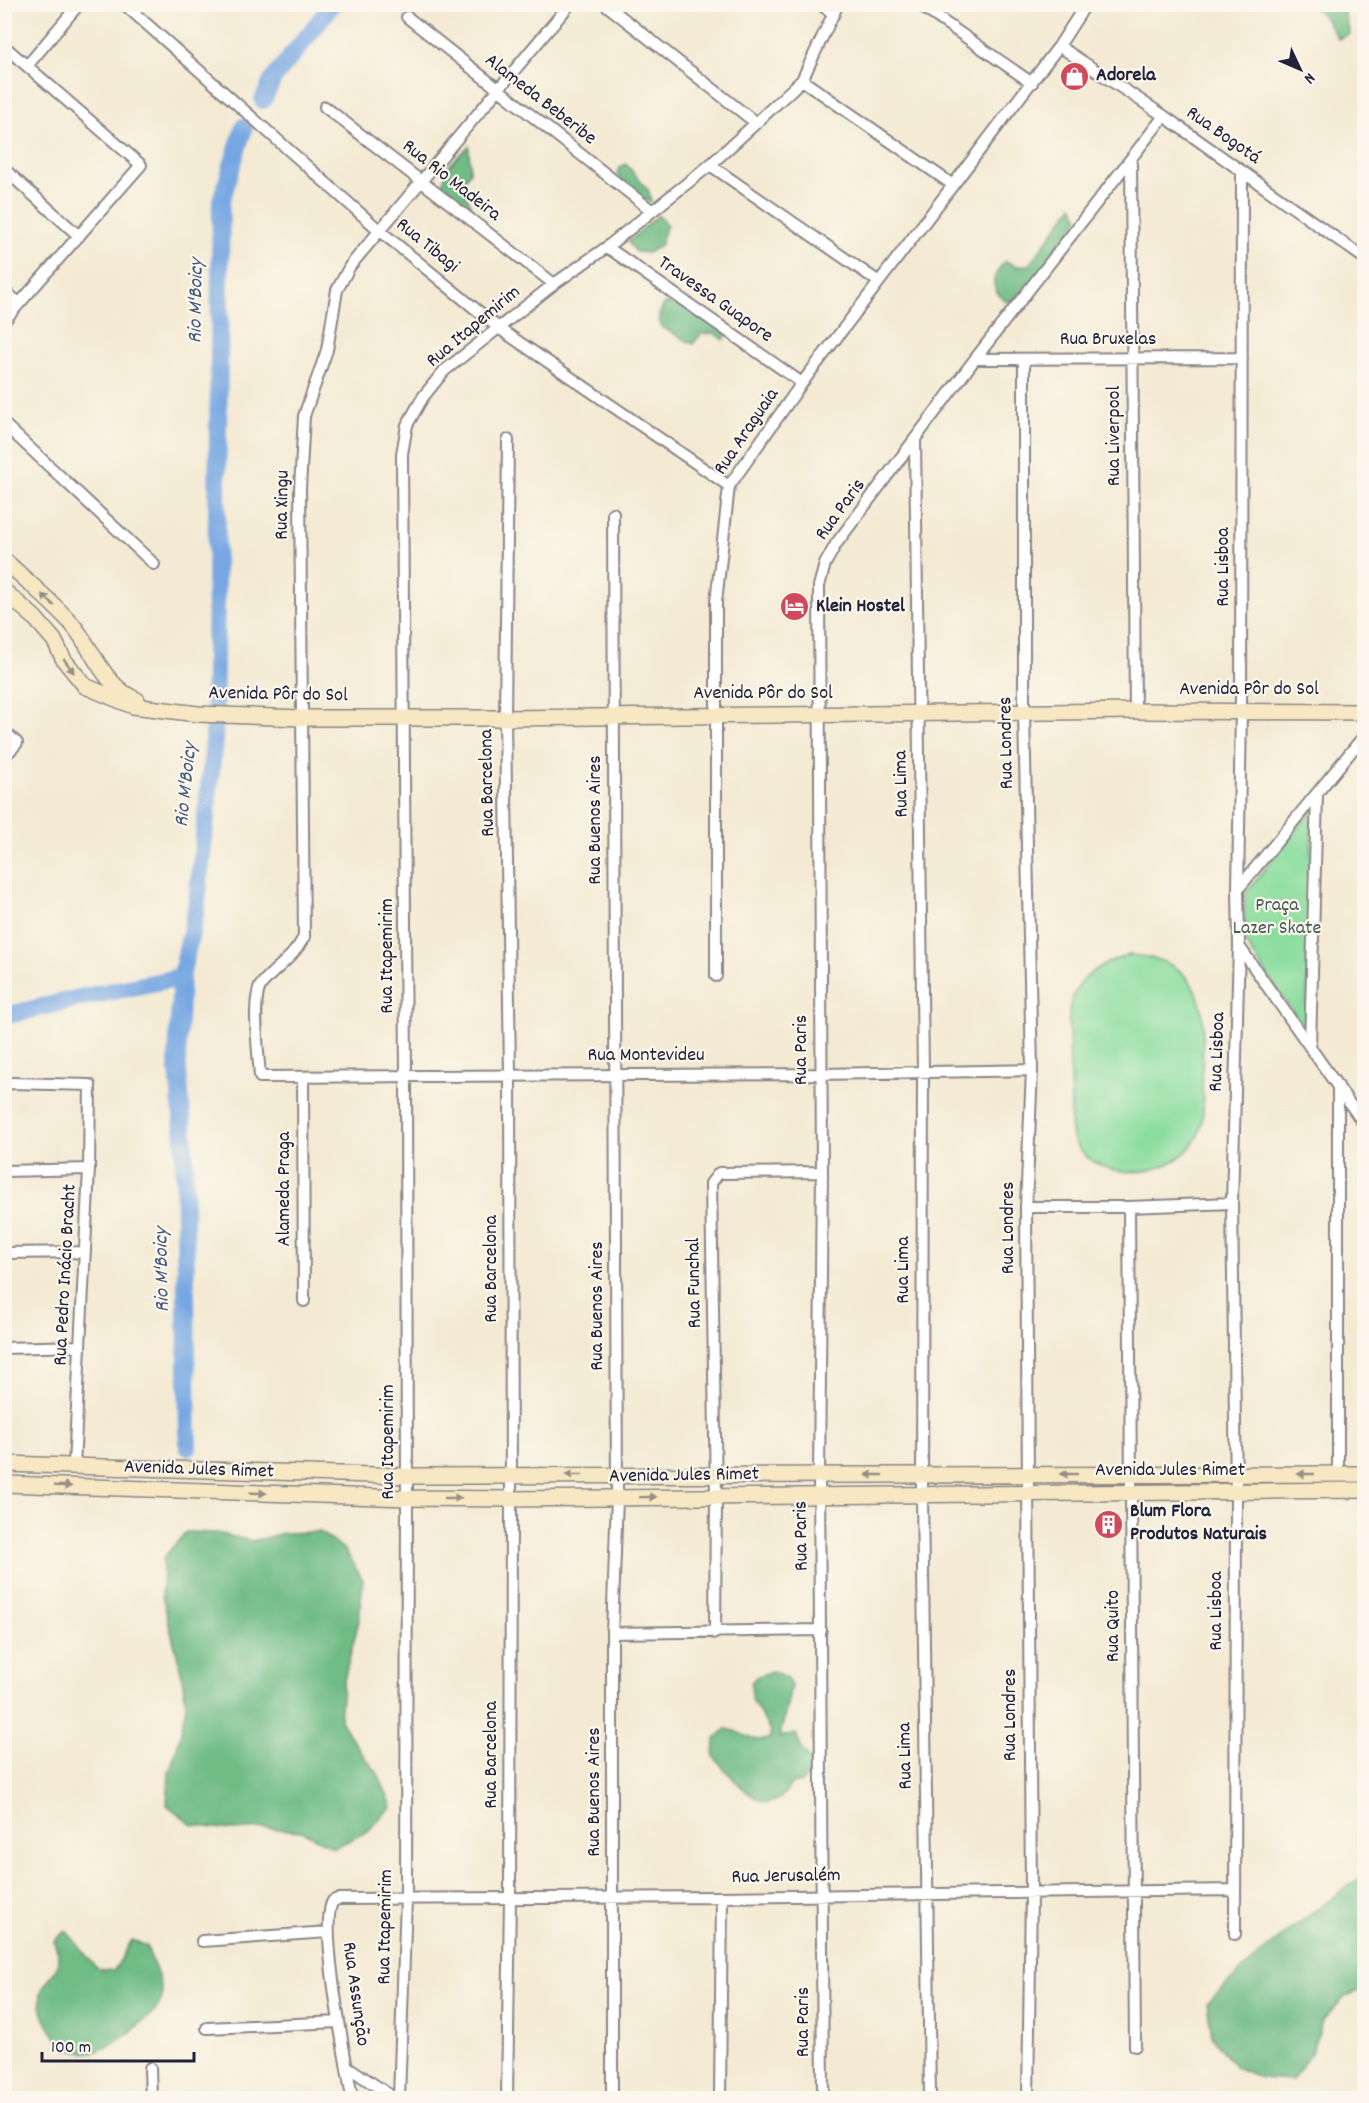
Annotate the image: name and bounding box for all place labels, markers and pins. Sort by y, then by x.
shop icon: Adorela [1059,60,1091,92]
place label: Adorela [1096,62,1156,90]
hotel icon: Klein Hostel [779,591,811,623]
place label: Klein Hostel [816,593,905,621]
place label: Blum Flora Produtos Naturais [1130,1498,1267,1549]
building icon: Blum Flora Produtos Naturais [1093,1508,1125,1540]

